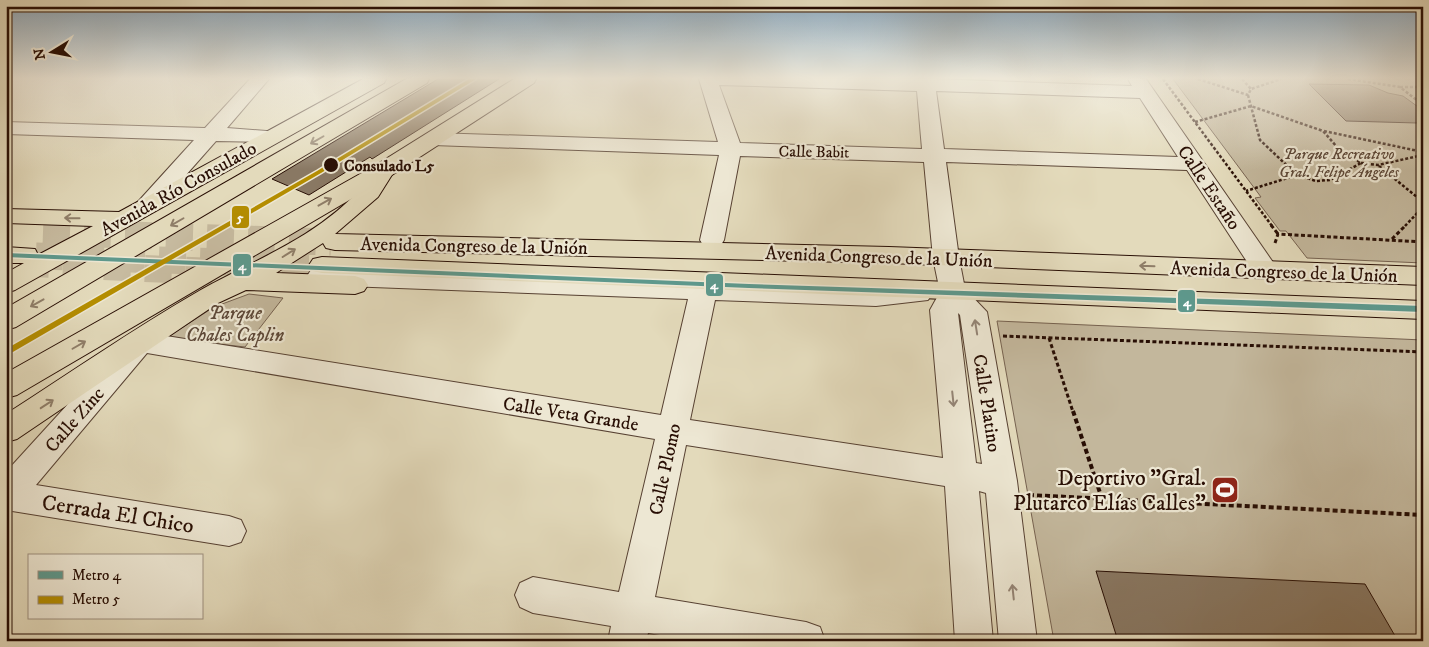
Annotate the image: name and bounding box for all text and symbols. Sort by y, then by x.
north arrow [28,28,78,78]
text: N [30,46,50,61]
one-way arrow [311,135,325,145]
street label: Avenida Río Consulado [97,137,261,242]
street label: Calle Babit [778,141,849,163]
street label: Calle Estaño [1172,141,1245,235]
park label: Parque Recreativo Gral. Felipe Ángeles [1279,144,1400,182]
marker: Consulado L5 [322,156,340,174]
place label: Consulado L5 [344,156,434,176]
one-way arrow [317,197,332,206]
line badge: 5 [231,205,250,229]
text: 5 [236,209,244,227]
one-way arrow [64,213,80,222]
one-way arrow [171,217,185,227]
street label: Avenida Congreso de la Unión [360,233,588,260]
street label: Avenida Congreso de la Unión [765,242,993,273]
one-way arrow [281,248,295,258]
line badge: 4 [232,253,252,277]
text: 4 [237,257,247,275]
street label: Avenida Congreso de la Unión [1170,257,1398,288]
one-way arrow [1139,261,1155,270]
line badge: 4 [705,273,724,297]
text: 4 [709,276,719,294]
line badge: 4 [1177,289,1196,313]
text: 4 [1182,293,1192,311]
one-way arrow [30,299,44,309]
park label: Parque Chales Caplin [186,302,285,348]
one-way arrow [970,320,980,336]
one-way arrow [71,340,85,350]
street label: Calle Platino [967,353,1006,454]
street label: Calle Zinc [40,383,110,457]
one-way arrow [948,391,958,407]
street label: Calle Veta Grande [501,392,640,437]
one-way arrow [40,398,54,409]
street label: Calle Plomo [645,421,686,517]
place label: Deportivo "Gral. Plutarco Elías Calles" [1013,465,1206,517]
sports icon: Deportivo "Gral. Plutarco Elías Calles" [1210,475,1240,505]
street label: Cerrada El Chico [40,489,196,540]
legend [28,554,202,620]
text: Metro 4 [72,566,122,585]
one-way arrow [1008,585,1018,601]
text: Metro 5 [72,590,121,609]

